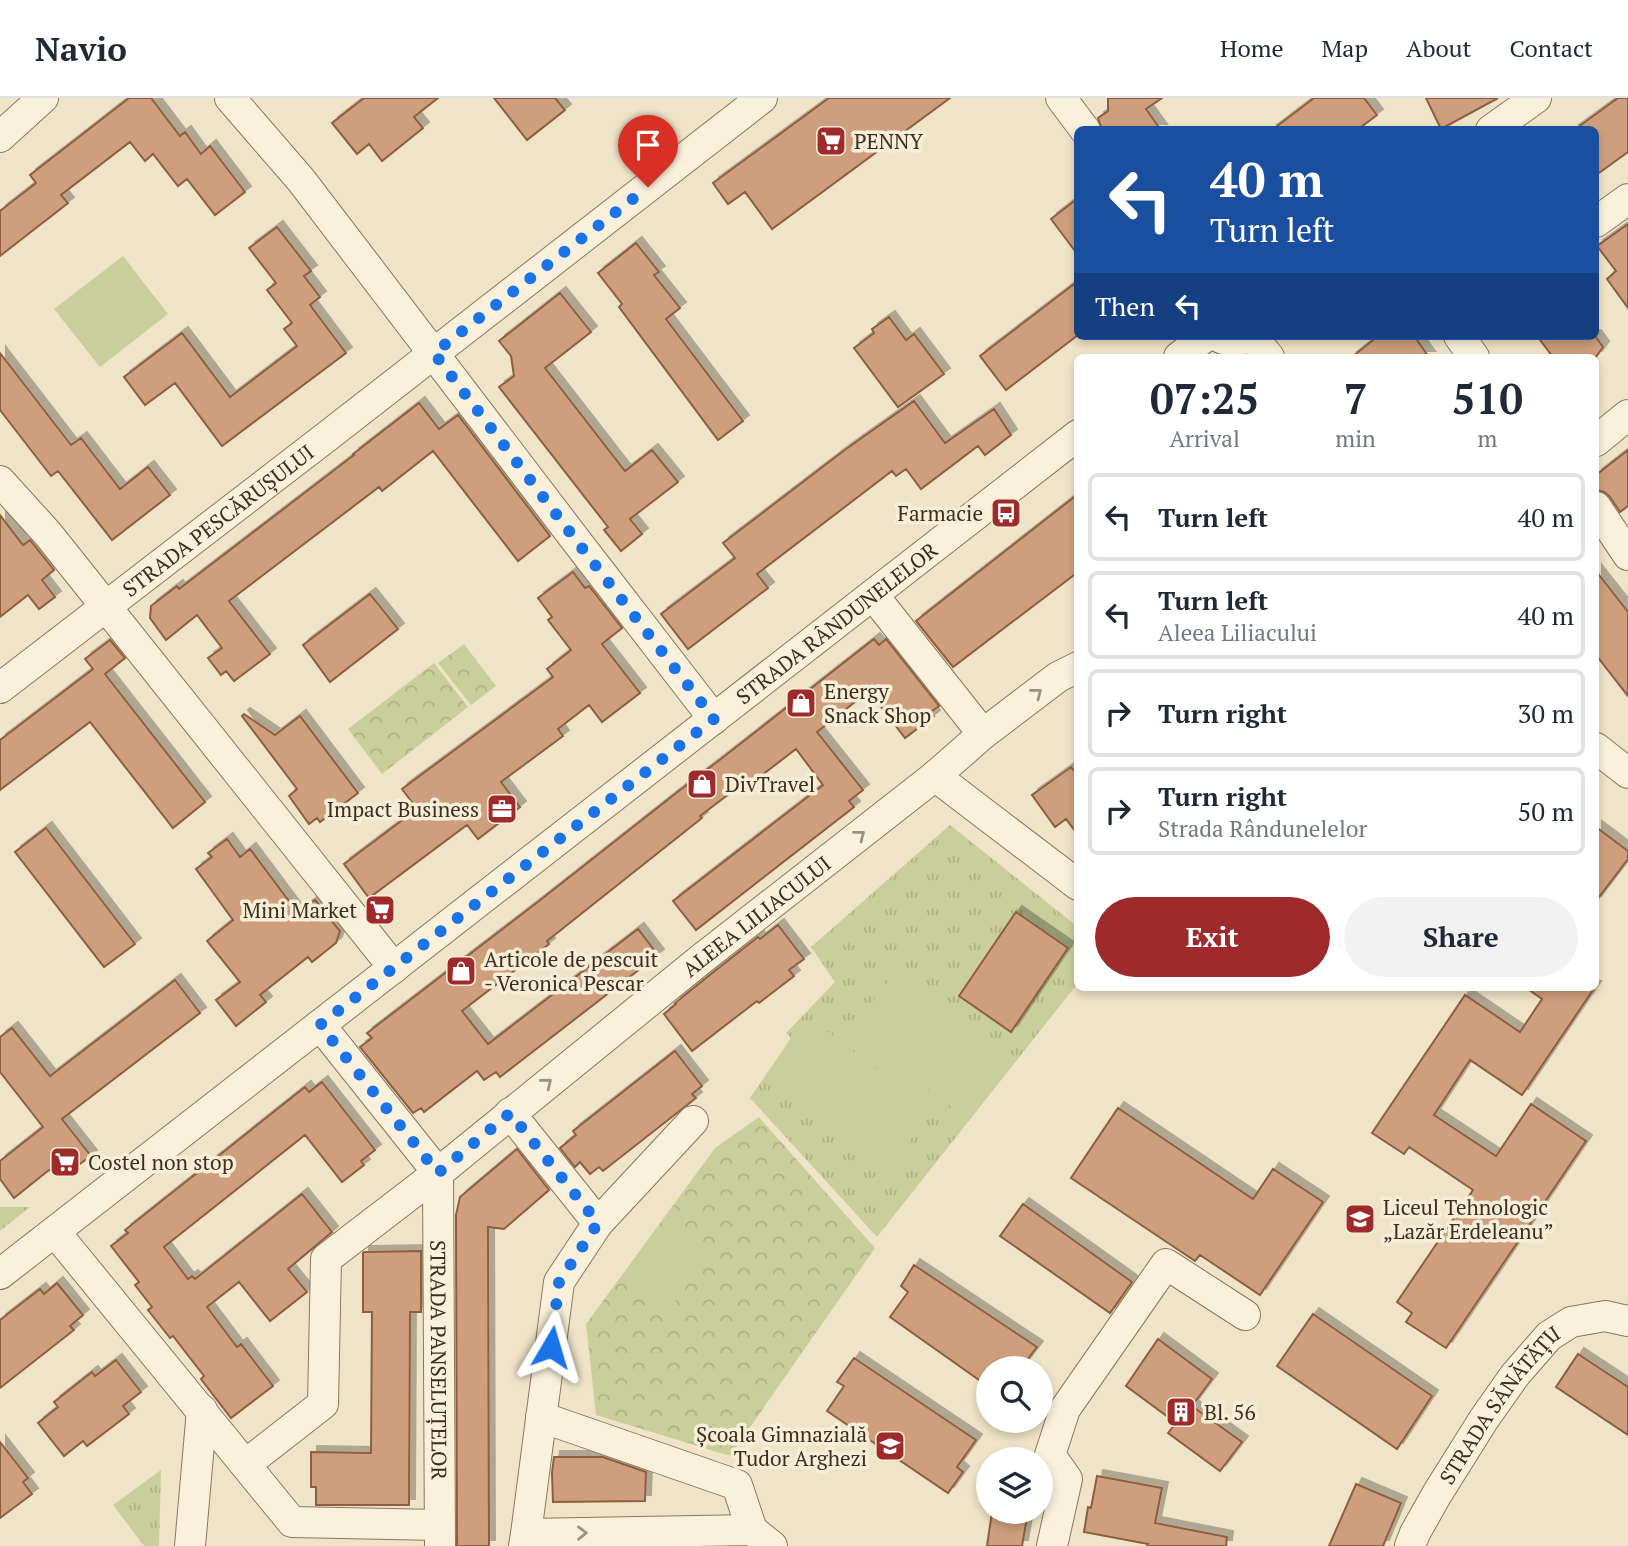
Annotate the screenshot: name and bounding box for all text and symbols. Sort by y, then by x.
text: Navio [35,27,127,70]
text: Home [1220,32,1284,64]
text: Map [1322,32,1368,64]
text: About [1406,32,1472,64]
text: Contact [1510,32,1593,64]
pin [618,115,678,187]
supermarket icon: PENNY [814,124,848,158]
icon: arrive [629,126,667,164]
place label: PENNY [854,127,923,155]
text: 40 m [1210,146,1324,211]
icon: left [1095,154,1186,245]
text: Turn left [1210,209,1334,251]
icon: left [1169,287,1207,325]
text: Then [1095,289,1155,323]
text: 07:25 [1150,370,1259,426]
text: 7 [1344,370,1367,426]
text: 510 [1452,370,1523,426]
text: Arrival [1169,423,1240,454]
text: min [1335,423,1376,454]
text: m [1477,423,1497,454]
street label: STRADA PESCĂRUȘULUI [117,438,319,603]
bus stop icon: Farmacie [989,496,1023,530]
icon: left [1099,498,1137,536]
place label: Farmacie [898,499,983,527]
text: Turn left [1158,500,1268,534]
text: 40 m [1518,500,1574,534]
street label: STRADA RÂNDUNELELOR [730,535,944,710]
text: Turn left [1158,583,1268,617]
icon: left [1099,596,1137,634]
text: 40 m [1518,598,1574,632]
text: Aleea Liliacului [1158,617,1317,648]
place label: Energy Snack Shop [824,677,931,729]
shop icon: Energy Snack Shop [784,686,818,720]
one-way arrow [1029,688,1042,701]
icon: right [1099,694,1137,732]
text: Turn right [1158,696,1287,730]
text: 30 m [1518,696,1574,730]
shop icon: DivTravel [685,767,719,801]
place label: DivTravel [725,770,815,798]
text: Turn right [1158,779,1287,813]
office icon: Impact Business [485,792,519,826]
icon: right [1099,792,1137,830]
text: 50 m [1518,794,1574,828]
place label: Impact Business [327,795,479,823]
text: Strada Rândunelelor [1158,813,1367,844]
one-way arrow [852,830,864,843]
street label: ALEEA LILIACULUI [676,849,836,983]
supermarket icon: Mini Market [363,893,397,927]
place label: Mini Market [243,896,357,924]
button: Exit [1095,897,1330,977]
button: Share [1344,897,1578,977]
place label: Articole de pescuit - Veronica Pescar [484,945,659,997]
shop icon: Articole de pescuit - Veronica Pescar [444,954,478,988]
one-way arrow [540,1079,552,1092]
supermarket icon: Costel non stop [48,1145,82,1179]
place label: Costel non stop [88,1148,234,1176]
place label: Liceul Tehnologic „Lazăr Erdeleanu” [1383,1193,1554,1245]
school or university icon: Liceul Tehnologic „Lazăr Erdeleanu” [1343,1202,1377,1236]
street label: STRADA PANSELUȚELOR [424,1240,454,1481]
position arrow [514,1310,588,1384]
street label: STRADA SĂNĂTĂȚII [1433,1319,1565,1489]
map controls [976,1356,1053,1524]
button: search [976,1356,1053,1433]
building icon: Bl. 56 [1164,1395,1198,1429]
place label: Bl. 56 [1204,1398,1256,1426]
place label: Școala Gimnazială Tudor Arghezi [696,1420,867,1472]
school or university icon: Școala Gimnazială Tudor Arghezi [873,1429,907,1463]
button: layers [976,1447,1053,1524]
one-way arrow [577,1525,588,1541]

